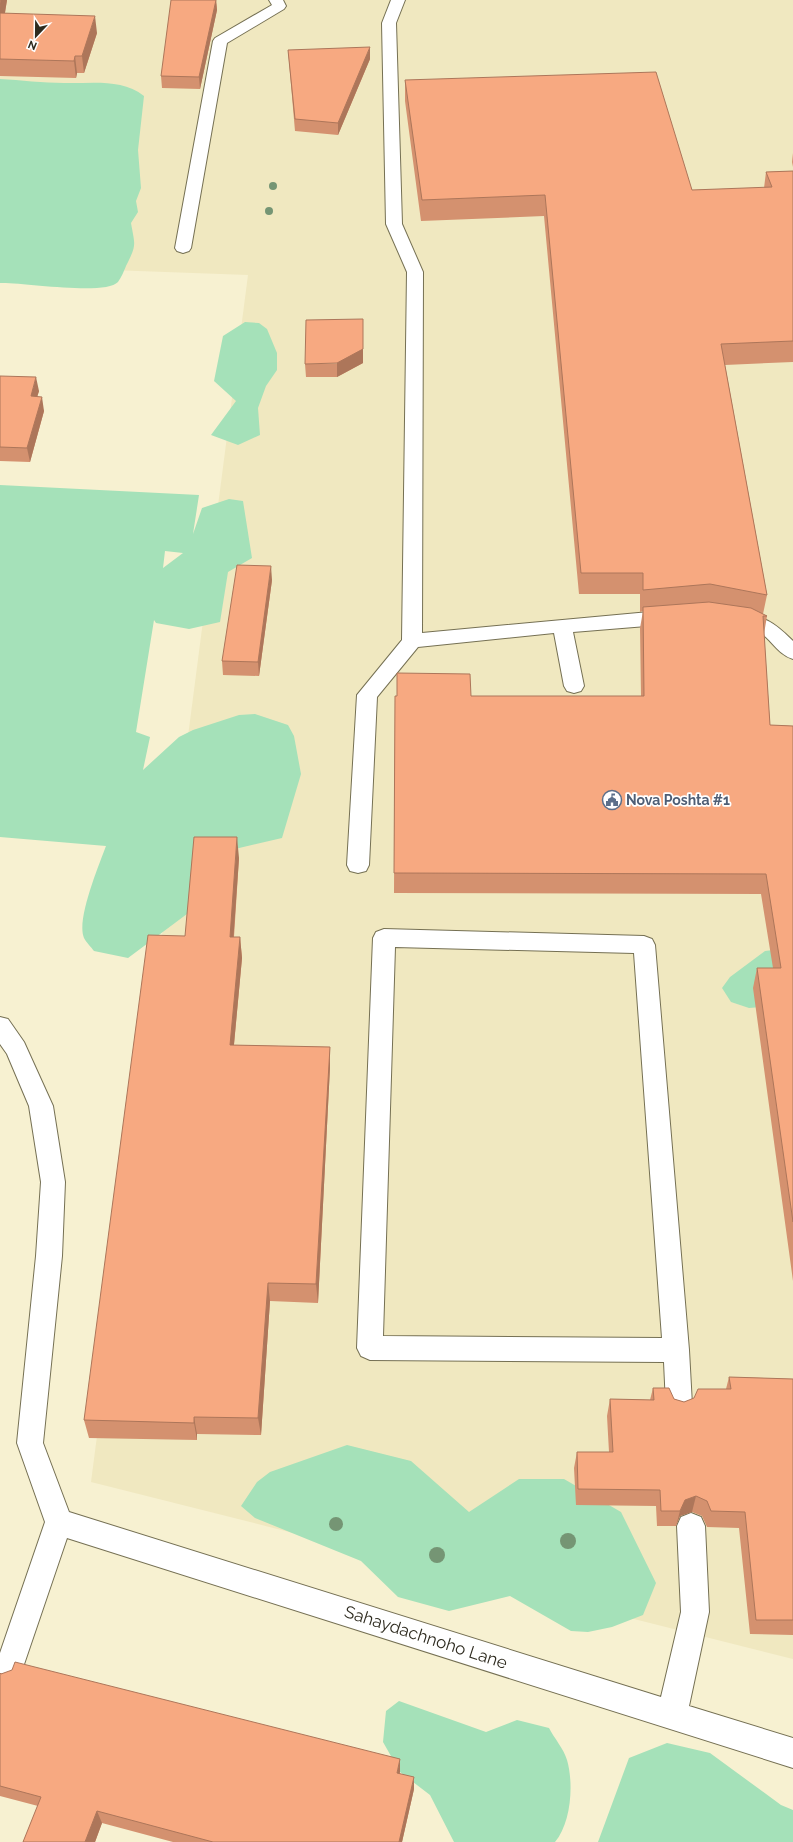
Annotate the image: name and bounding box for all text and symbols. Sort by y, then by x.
north arrow [16,16,56,56]
text: N [26,37,39,52]
public building icon: Nova Poshta #1 [601,789,623,811]
place label: Nova Poshta #1 [626,792,730,808]
street label: Sahaydachnoho Lane [342,1601,510,1673]

